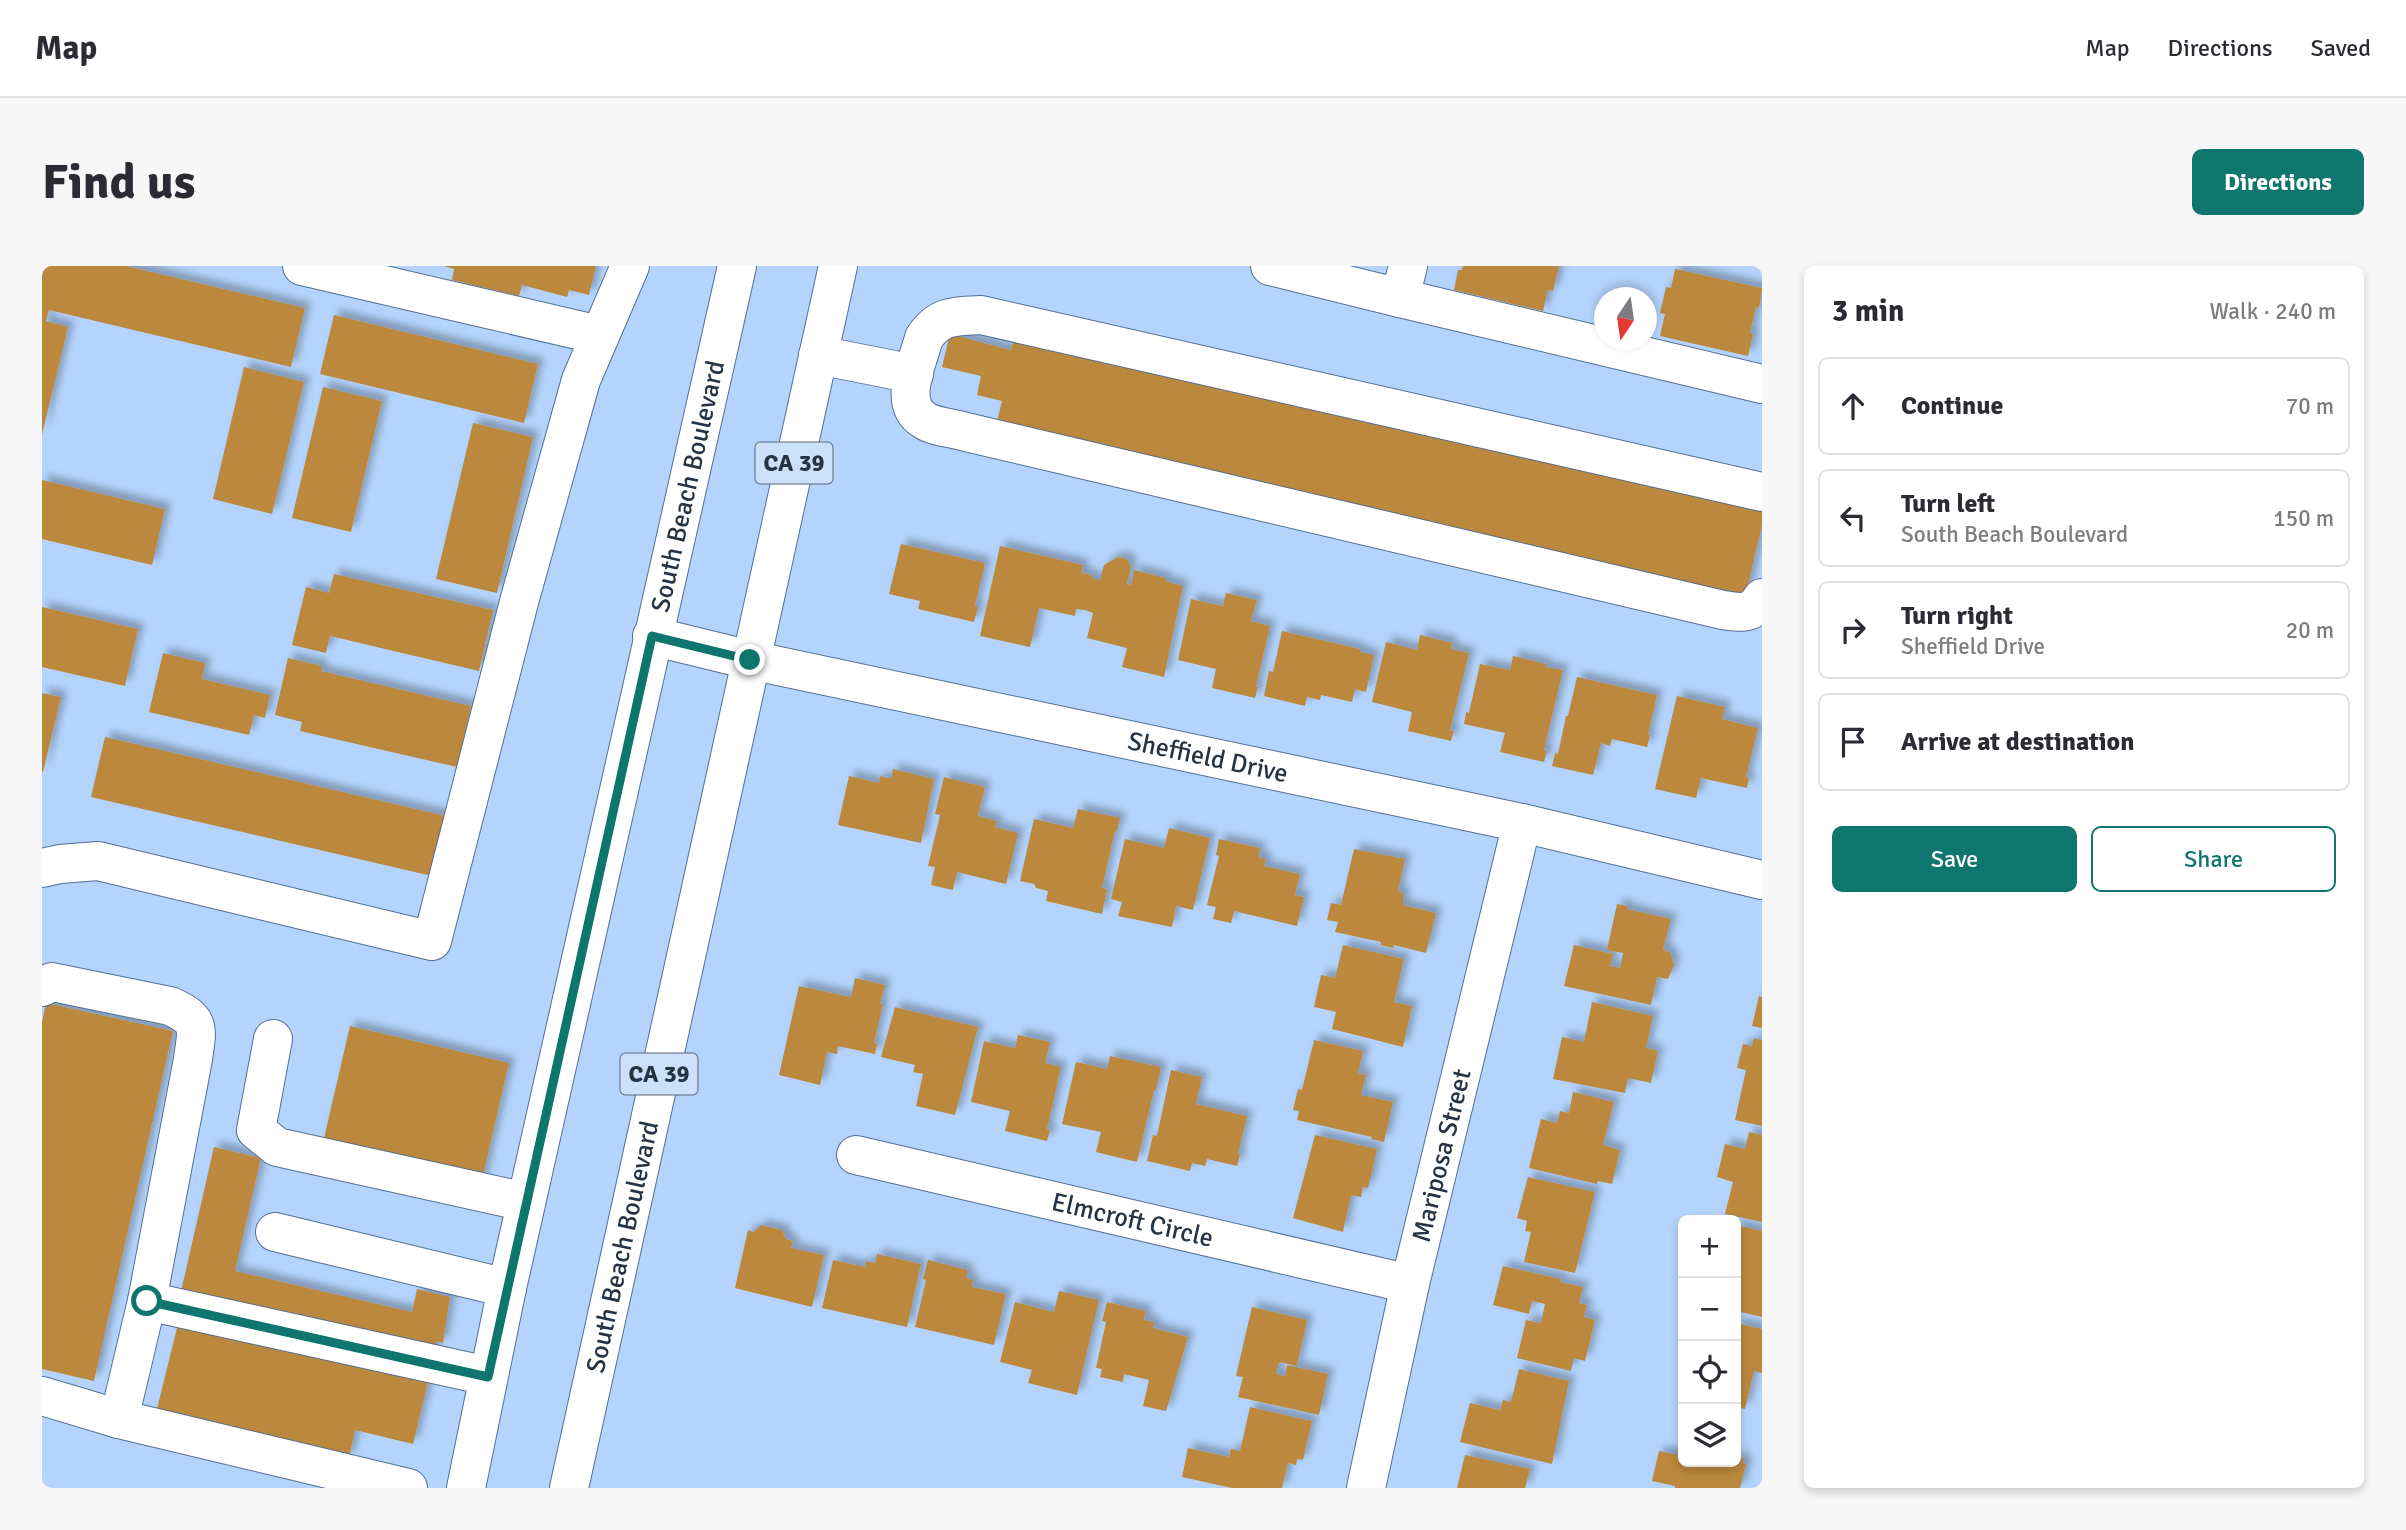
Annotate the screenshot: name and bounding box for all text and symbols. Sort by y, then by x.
text: Map [35,28,97,69]
text: Map [2085,33,2130,63]
text: Directions [2168,33,2273,63]
text: Saved [2311,33,2371,63]
button: Directions [2192,149,2364,215]
text: Find us [42,152,195,212]
north arrow [1594,287,1657,350]
text: 3 min [1832,293,1904,330]
text: Walk · 240 m [2210,297,2336,326]
street label: South Beach Boulevard [645,358,732,615]
icon: ahead [1834,387,1872,425]
text: Continue [1901,390,2003,422]
text: 70 m [2286,392,2334,421]
road number: CA 39 [756,442,832,484]
text: Turn left [1901,488,1995,520]
icon: left [1834,499,1872,537]
text: 150 m [2273,504,2334,533]
text: South Beach Boulevard [1901,520,2128,549]
text: Turn right [1901,600,2013,632]
icon: right [1834,611,1872,649]
text: 20 m [2286,616,2334,645]
text: Sheffield Drive [1901,632,2045,661]
route end [734,644,765,675]
icon: arrive [1834,723,1872,761]
street label: Sheffield Drive [1125,725,1291,790]
text: Arrive at destination [1901,726,2134,758]
button: Save [1832,826,2077,892]
button: Share [2091,826,2336,892]
road number: CA 39 [620,1054,698,1094]
street label: Mariposa Street [1406,1066,1479,1245]
street label: South Beach Boulevard [580,1118,666,1376]
street label: Elmcroft Circle [1048,1186,1216,1255]
map controls [1678,1215,1741,1467]
button: + [1678,1215,1741,1278]
button: − [1678,1278,1741,1341]
route start [131,1285,162,1316]
button: locate [1678,1341,1741,1404]
button: layers [1678,1404,1741,1467]

